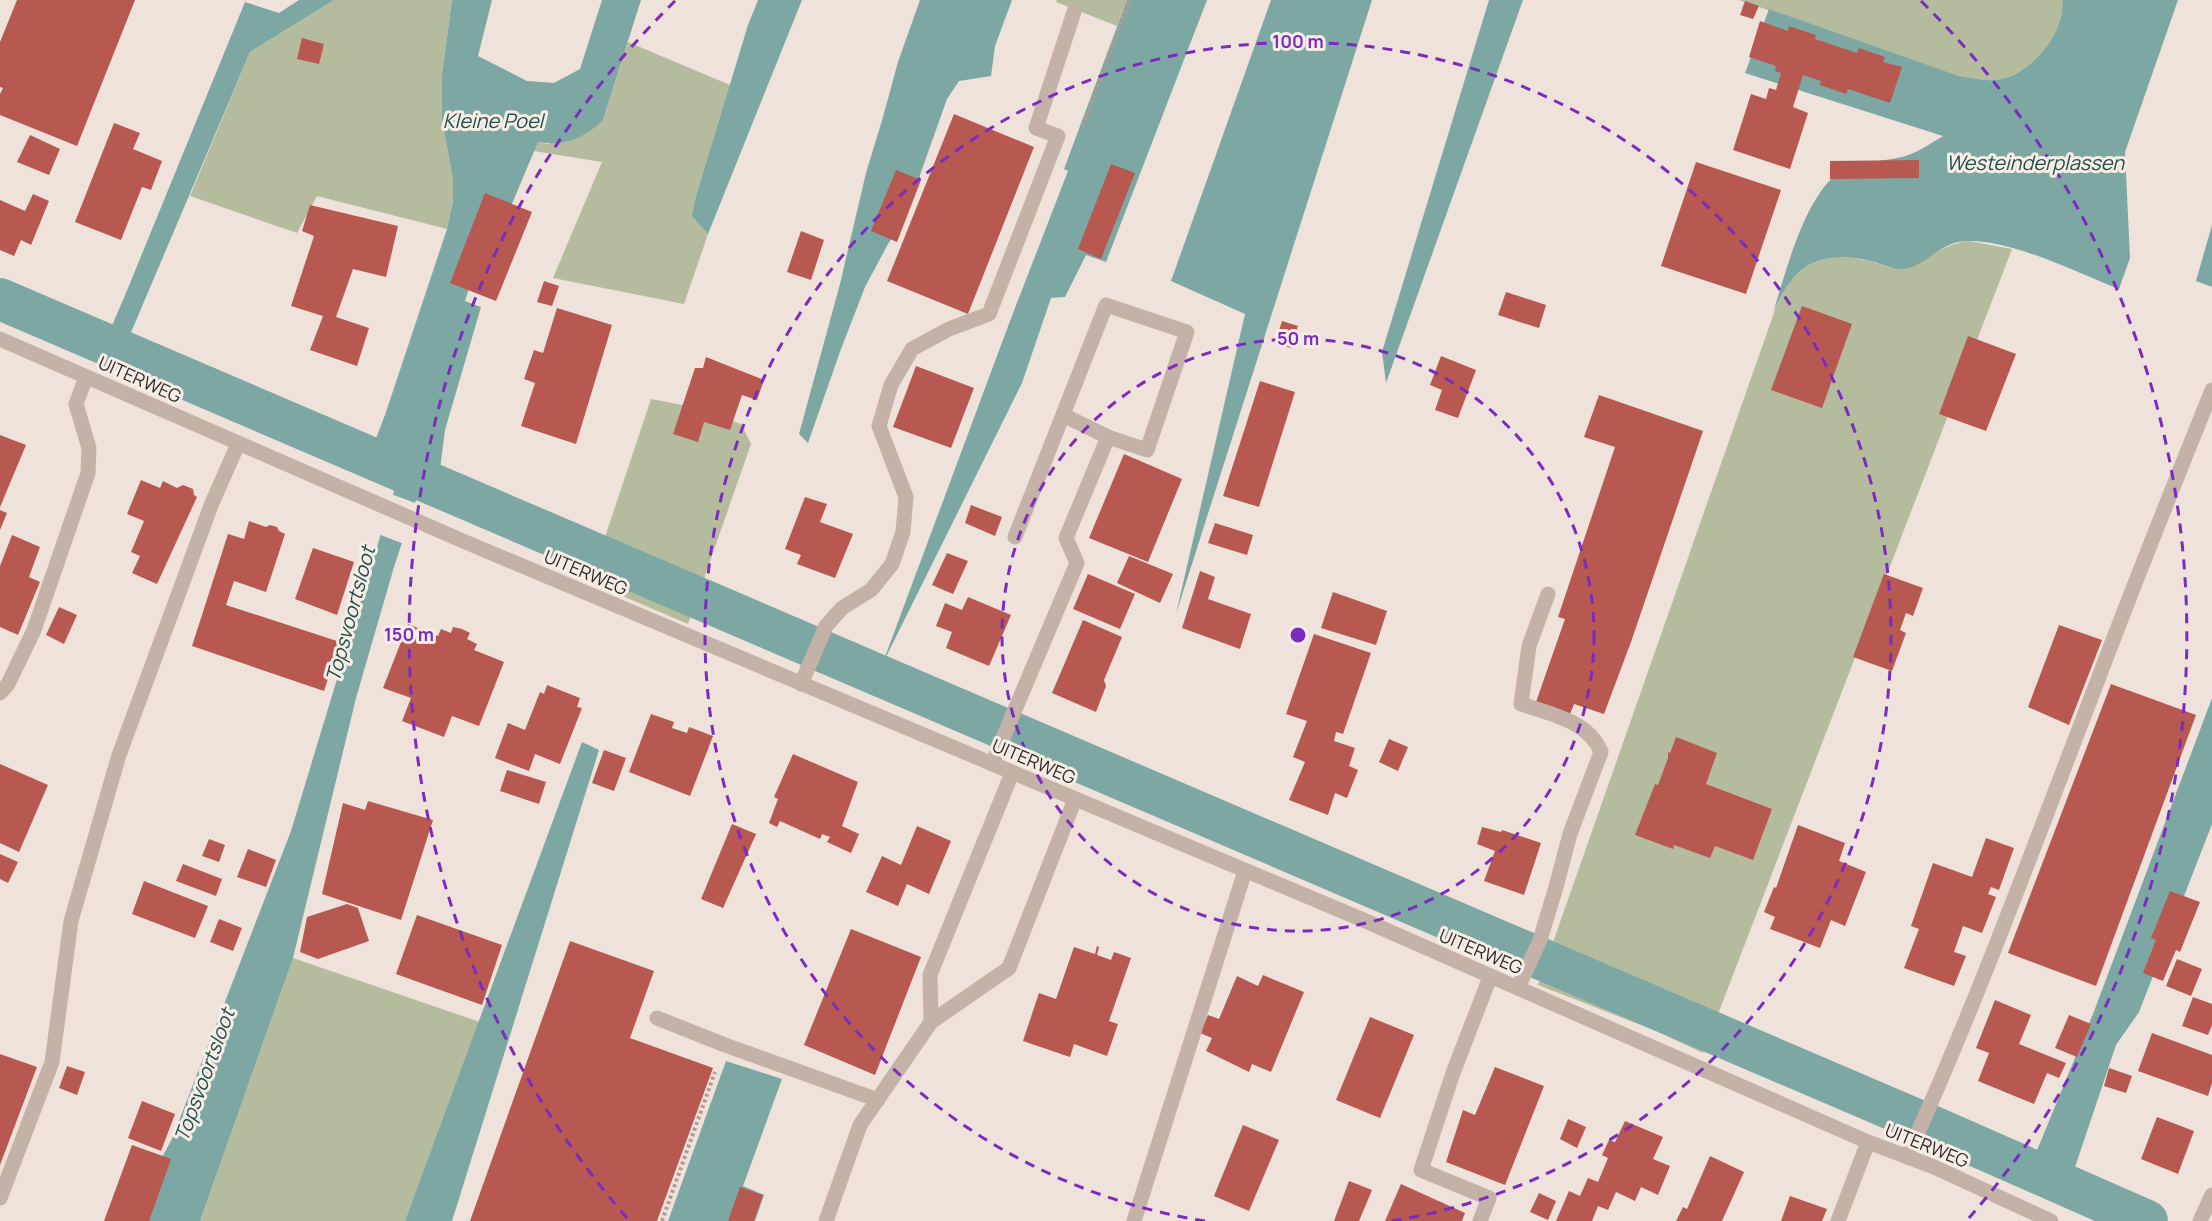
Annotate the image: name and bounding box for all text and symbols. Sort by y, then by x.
text: 100 m [1272,29,1324,53]
water label: Kleine Poel [443,107,546,134]
water label: Westeinderplassen [1946,149,2125,176]
text: 50 m [1277,326,1319,350]
street label: UITERWEG [95,350,186,408]
water label: Topsvoortsloot [319,541,382,685]
street label: UITERWEG [541,544,632,600]
text: 150 m [384,622,434,646]
centre of rings [1288,625,1308,645]
street label: UITERWEG [989,733,1080,789]
street label: UITERWEG [1436,923,1527,979]
water label: Topsvoortsloot [167,1003,241,1145]
street label: UITERWEG [1882,1117,1973,1173]

